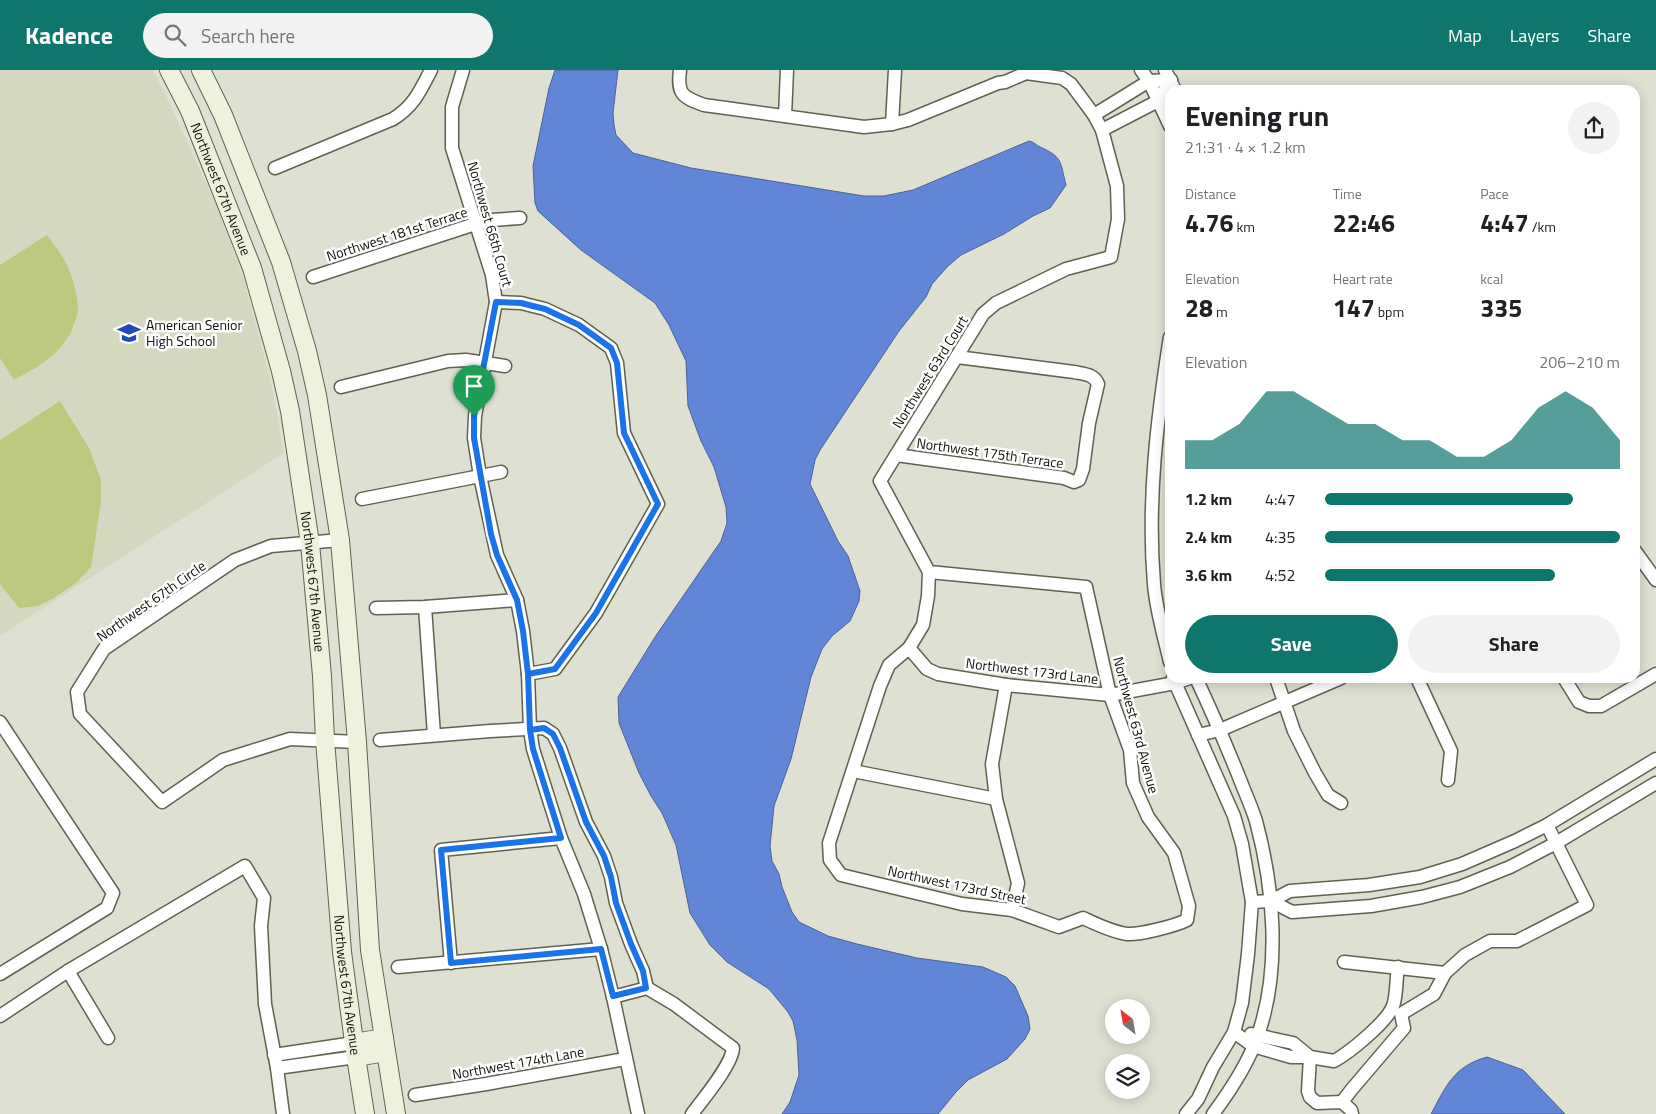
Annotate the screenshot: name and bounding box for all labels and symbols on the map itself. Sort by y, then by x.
street label: Northwest 67th Avenue [186,119,257,258]
street label: Northwest 66th Court [463,159,518,289]
street label: Northwest 181st Terrace [324,201,470,266]
street label: Northwest 63rd Court [886,311,973,432]
place label: American Senior High School [146,314,242,351]
school or university icon: American Senior High School [116,320,142,346]
pin [453,365,495,416]
street label: Northwest 175th Terrace [915,432,1065,473]
street label: Northwest 67th Avenue [295,510,331,653]
street label: Northwest 67th Circle [92,555,210,646]
street label: Northwest 173rd Lane [965,652,1099,689]
street label: Northwest 63rd Avenue [1108,654,1165,796]
street label: Northwest 173rd Street [886,860,1028,909]
street label: Northwest 67th Avenue [329,914,367,1056]
north arrow [1105,999,1150,1044]
street label: Northwest 174th Lane [450,1041,585,1084]

